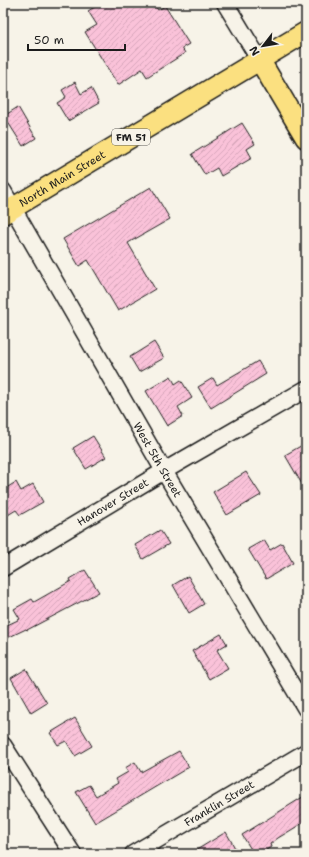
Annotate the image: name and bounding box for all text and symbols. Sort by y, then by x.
scale bar [28,26,125,52]
north arrow [243,26,283,66]
text: 50 m [34,32,64,48]
text: N [246,43,264,58]
road number: FM 51 [112,129,150,145]
street label: North Main Street [16,147,109,211]
street label: West 5th Street [130,420,185,500]
street label: Hanover Street [74,475,152,530]
street label: Franklin Street [182,777,257,830]

